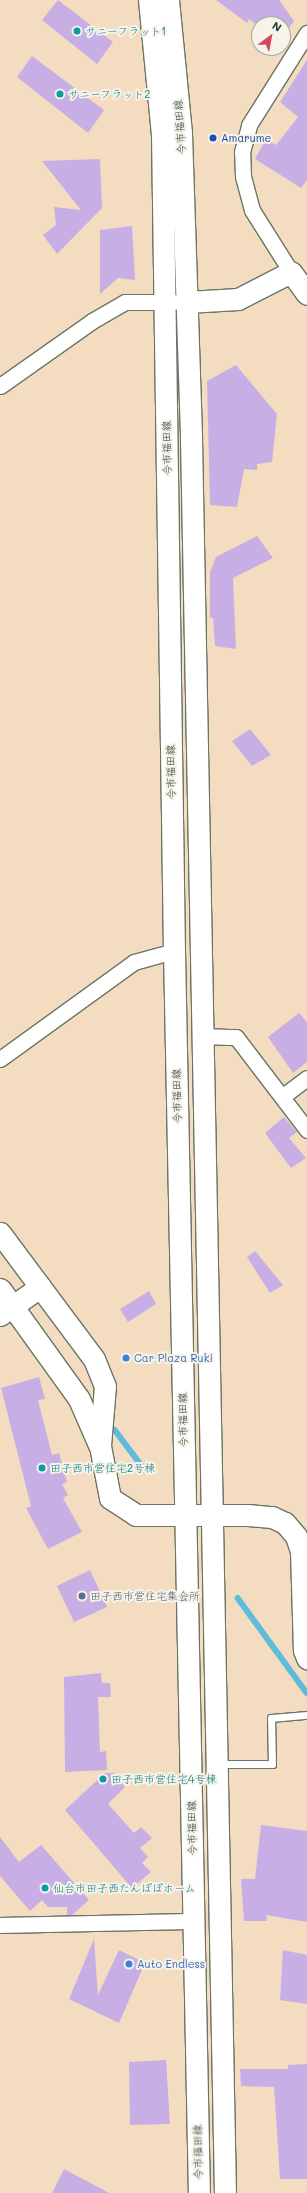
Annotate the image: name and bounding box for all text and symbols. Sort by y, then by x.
north arrow [251,16,291,56]
text: N [270,18,285,35]
place label: サニーフラット1 [85,24,167,38]
marker: サニーフラット1 [72,26,82,36]
place label: サニーフラット2 [68,87,151,101]
marker: サニーフラット2 [55,89,65,99]
street label: 今市福田線 [171,99,189,155]
place label: Amarume [221,131,271,145]
marker: Amarume [208,133,218,143]
street label: 今市福田線 [160,420,174,476]
street label: 今市福田線 [164,744,178,800]
street label: 今市福田線 [170,1068,184,1124]
place label: Car Plaza Ruki [134,1351,213,1365]
marker: Car Plaza Ruki [121,1353,131,1363]
street label: 今市福田線 [176,1392,190,1448]
place label: 田子西市営住宅2号棟 [50,1461,155,1475]
marker: 田子西市営住宅2号棟 [37,1463,47,1473]
place label: 田子西市営住宅集会所 [90,1589,200,1603]
marker: 田子西市営住宅集会所 [77,1591,87,1601]
place label: 田子西市営住宅4号棟 [111,1772,216,1786]
marker: 田子西市営住宅4号棟 [98,1774,108,1784]
street label: 今市福田線 [185,1800,199,1856]
place label: 仙台市田子西たんぽぽホーム [53,1881,196,1895]
marker: 仙台市田子西たんぽぽホーム [40,1883,50,1893]
place label: Auto Endless [137,1957,205,1971]
marker: Auto Endless [124,1959,134,1969]
street label: 今市福田線 [191,2124,205,2180]

